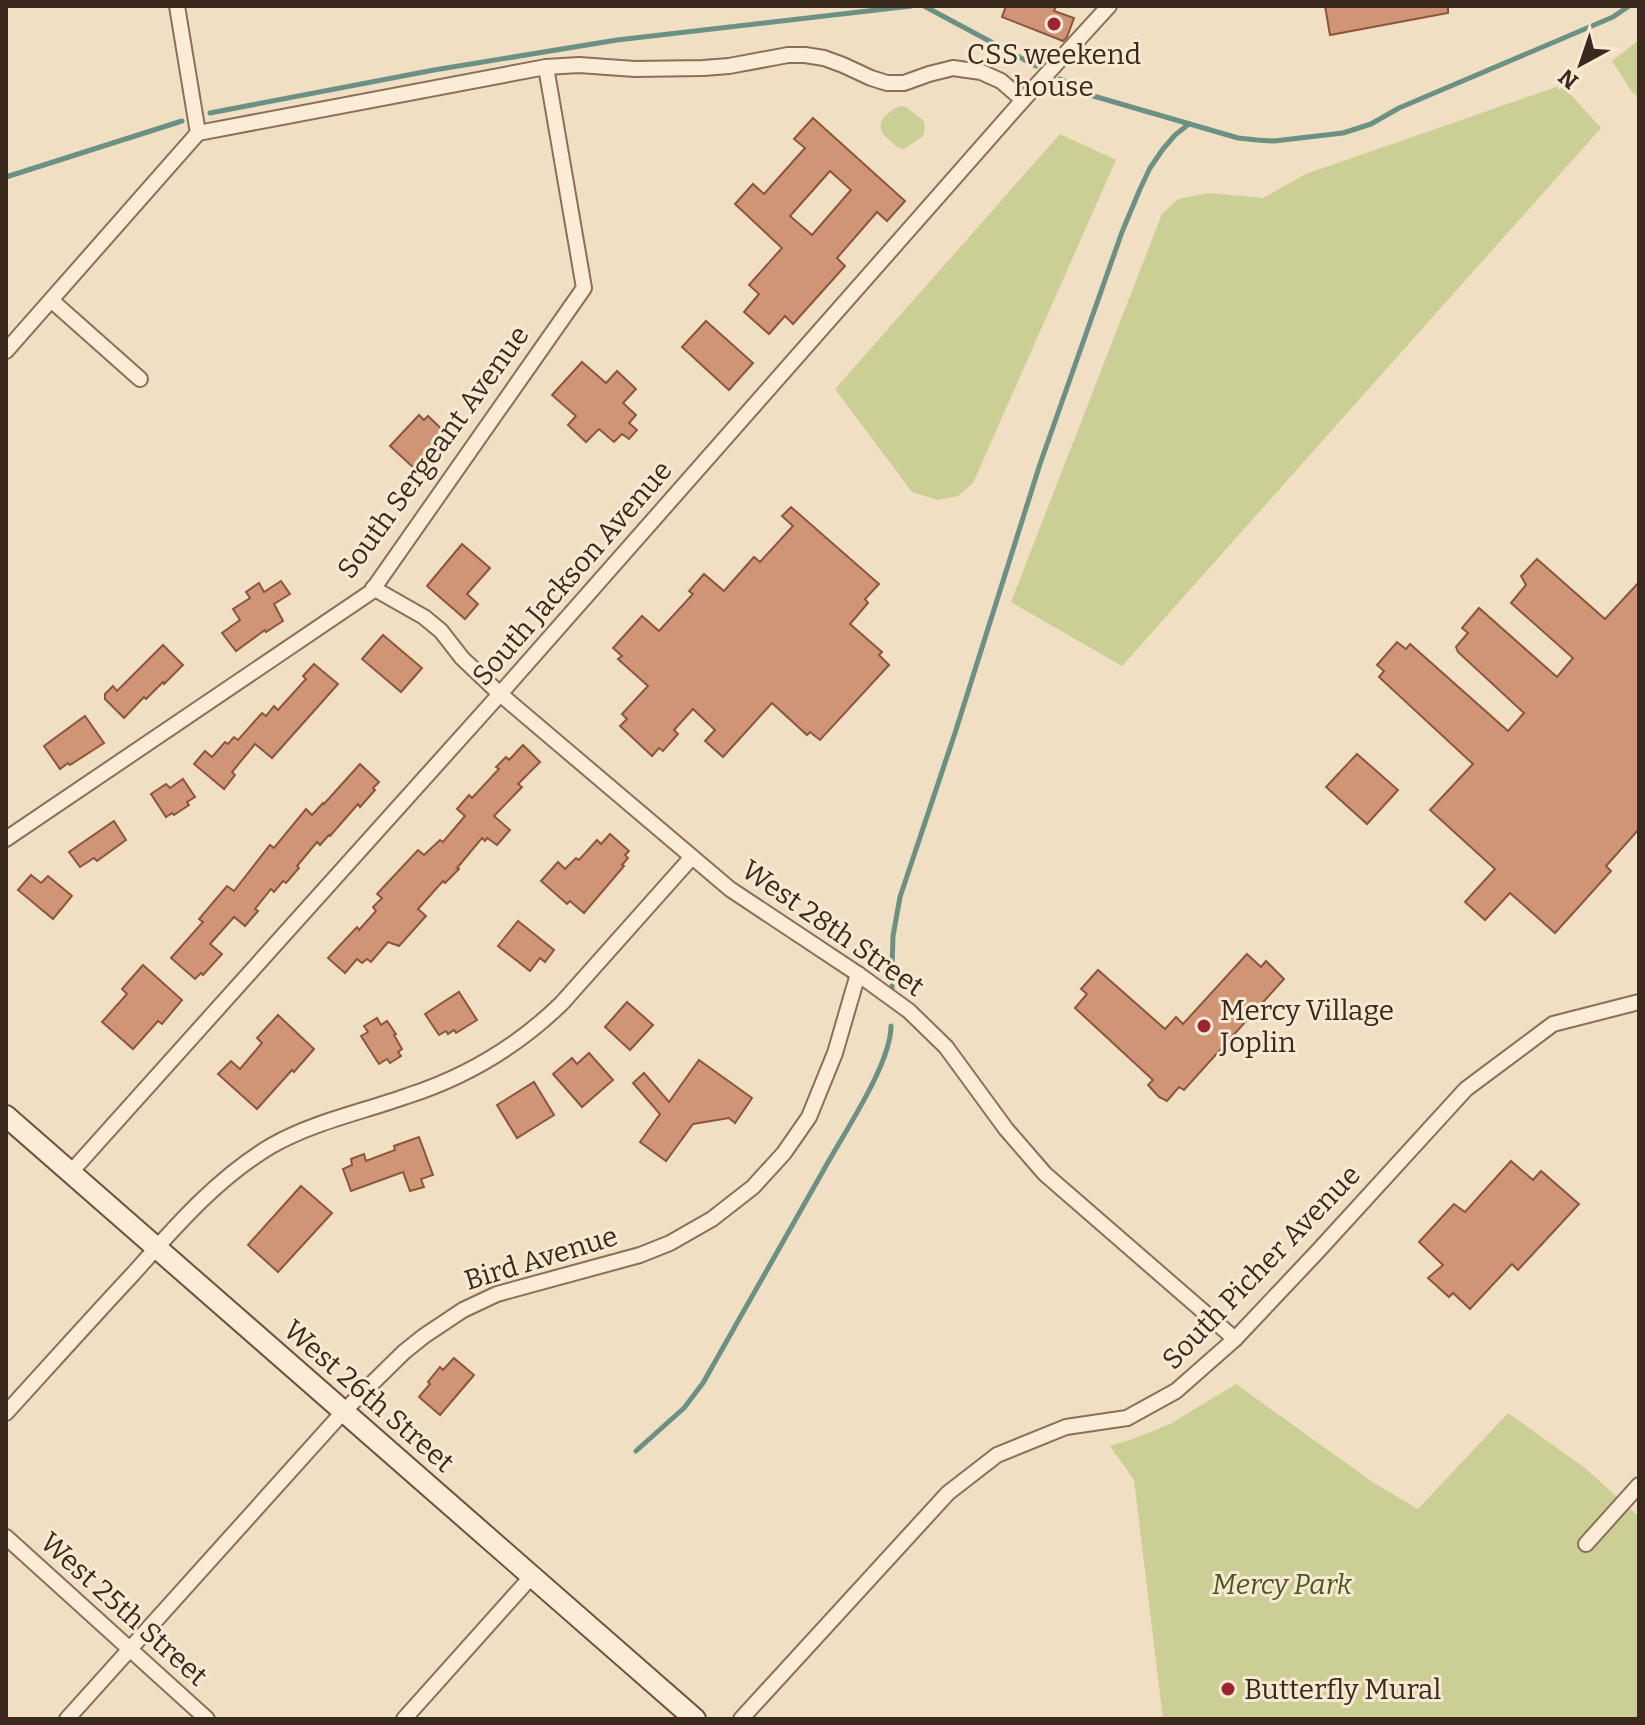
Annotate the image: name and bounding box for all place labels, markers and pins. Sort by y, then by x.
marker: CSS weekend house [1045,15,1063,33]
place label: CSS weekend house [967,38,1141,103]
place label: Mercy Village Joplin [1219,994,1394,1059]
marker: Mercy Village Joplin [1195,1017,1213,1035]
place label: Butterfly Mural [1244,1673,1441,1706]
marker: Butterfly Mural [1219,1680,1237,1698]

